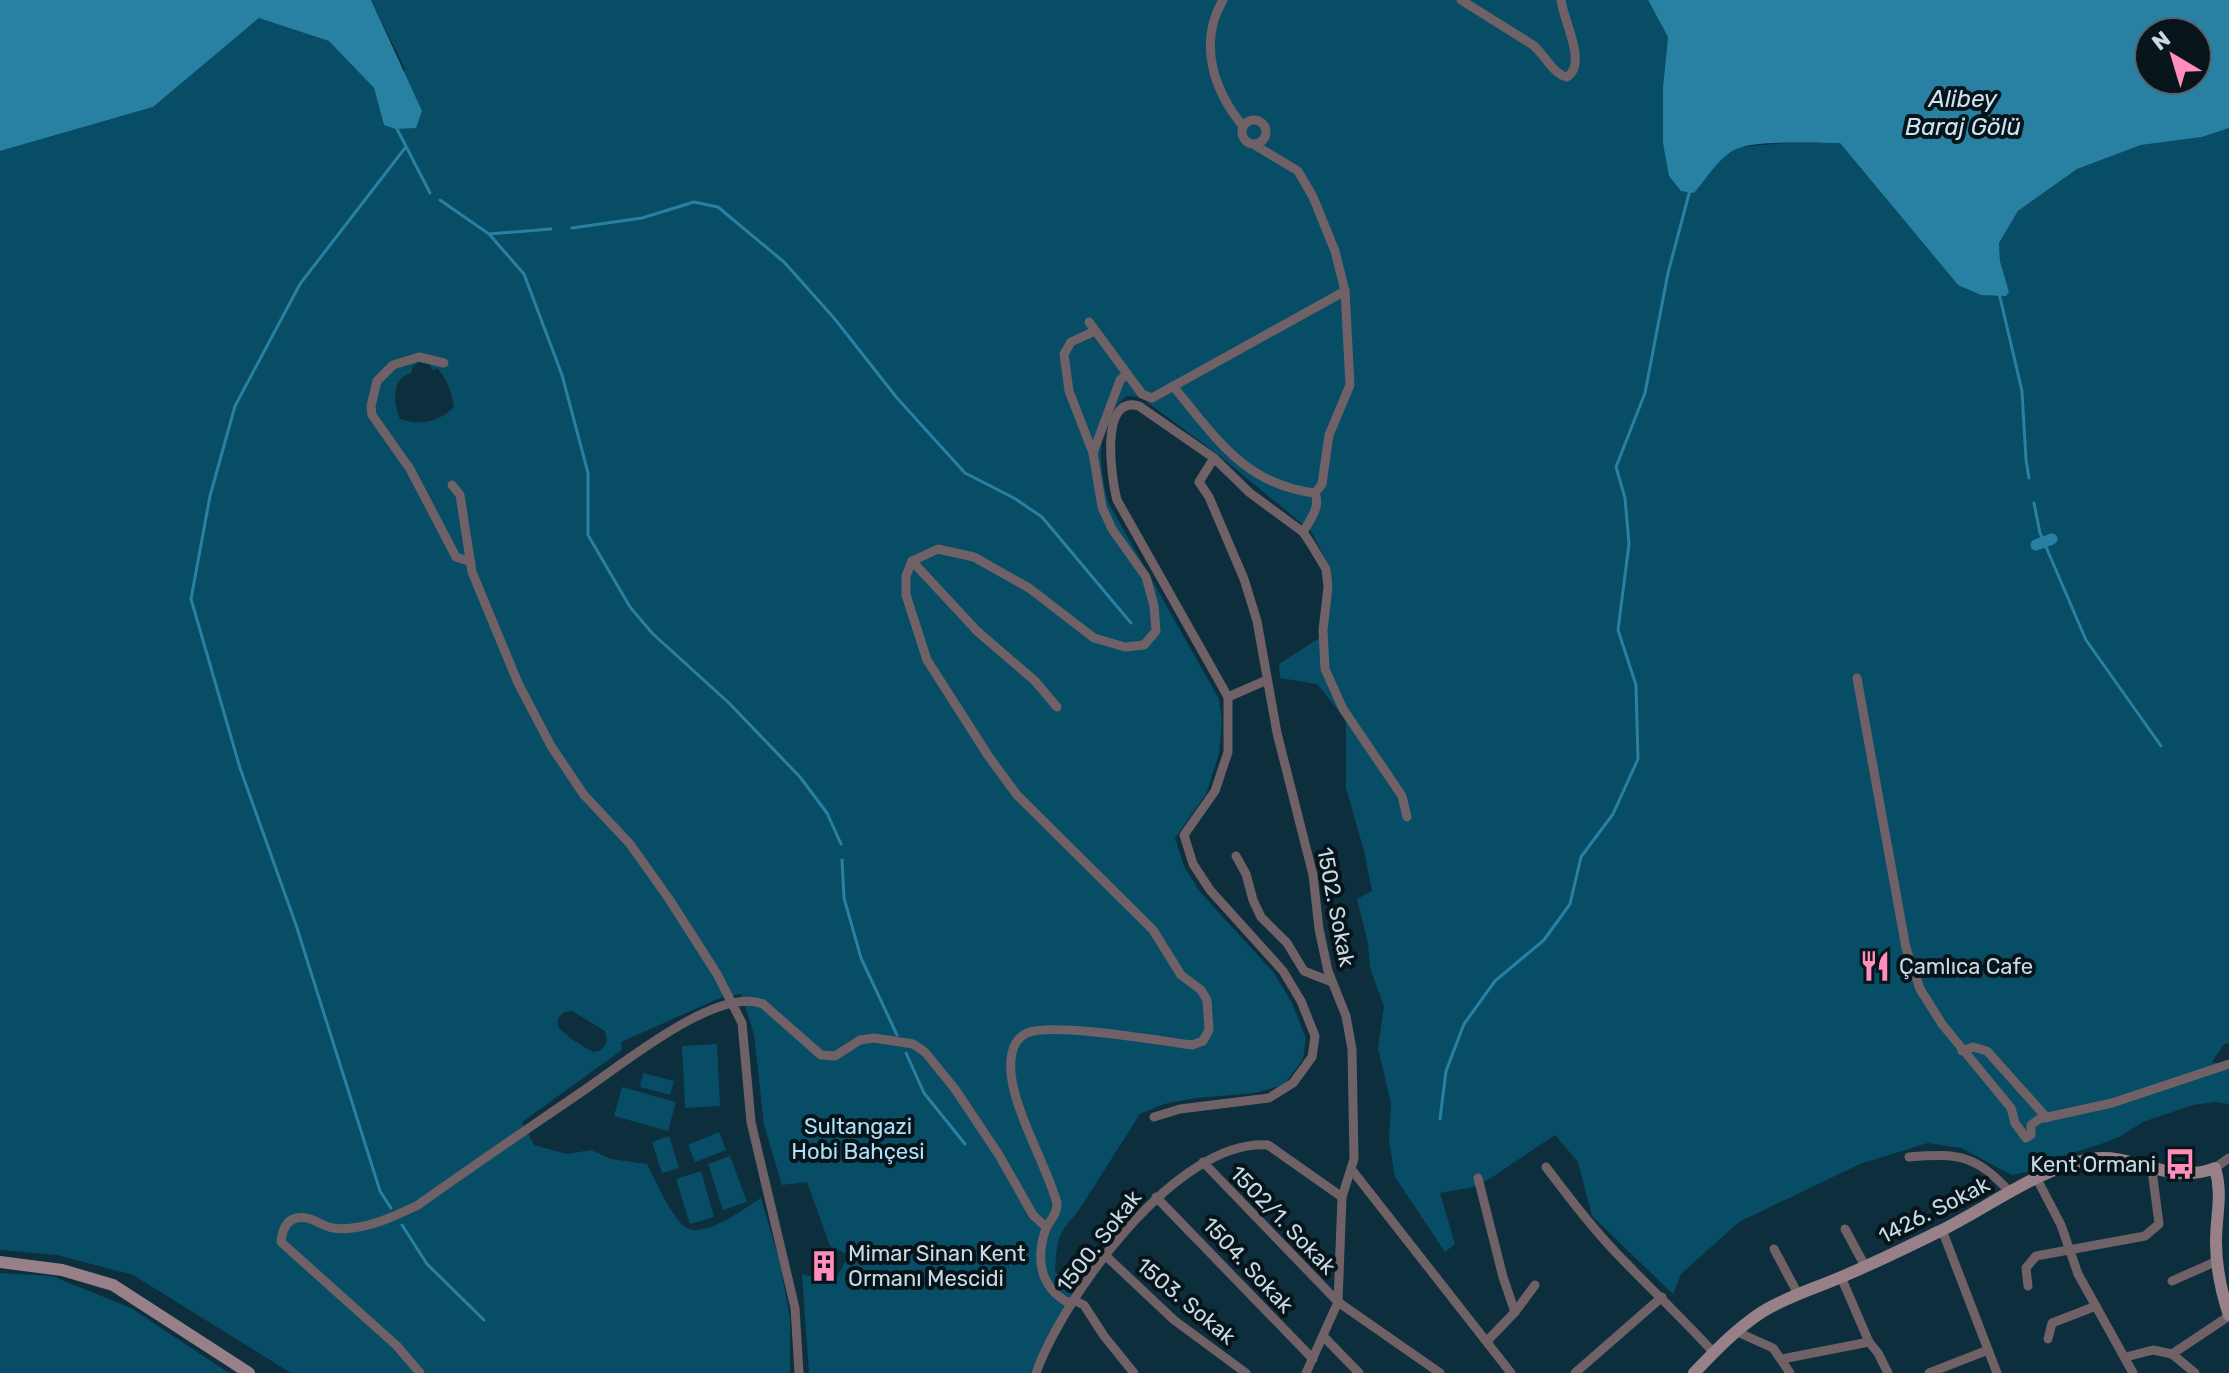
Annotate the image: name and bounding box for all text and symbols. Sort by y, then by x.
north arrow [2133,16,2213,96]
text: N [2146,25,2176,56]
water label: Alibey Baraj Gölü [1905,85,2021,141]
street label: 1502. Sokak [1311,845,1361,970]
restaurant icon: Çamlıca Cafe [1858,949,1892,983]
place label: Çamlıca Cafe [1899,953,2033,980]
park label: Sultangazi Hobi Bahçesi [791,1113,925,1165]
bus stop icon: Kent Ormani [2163,1147,2197,1181]
place label: Kent Ormani [2030,1151,2156,1178]
street label: 1502/1. Sokak [1224,1160,1342,1281]
street label: 1426. Sokak [1874,1170,1995,1250]
street label: 1500. Sokak [1051,1184,1148,1297]
street label: 1504. Sokak [1197,1211,1300,1319]
place label: Mimar Sinan Kent Ormanı Mescidi [848,1240,1026,1292]
building icon: Mimar Sinan Kent Ormanı Mescidi [807,1249,841,1283]
street label: 1503. Sokak [1131,1252,1242,1351]

